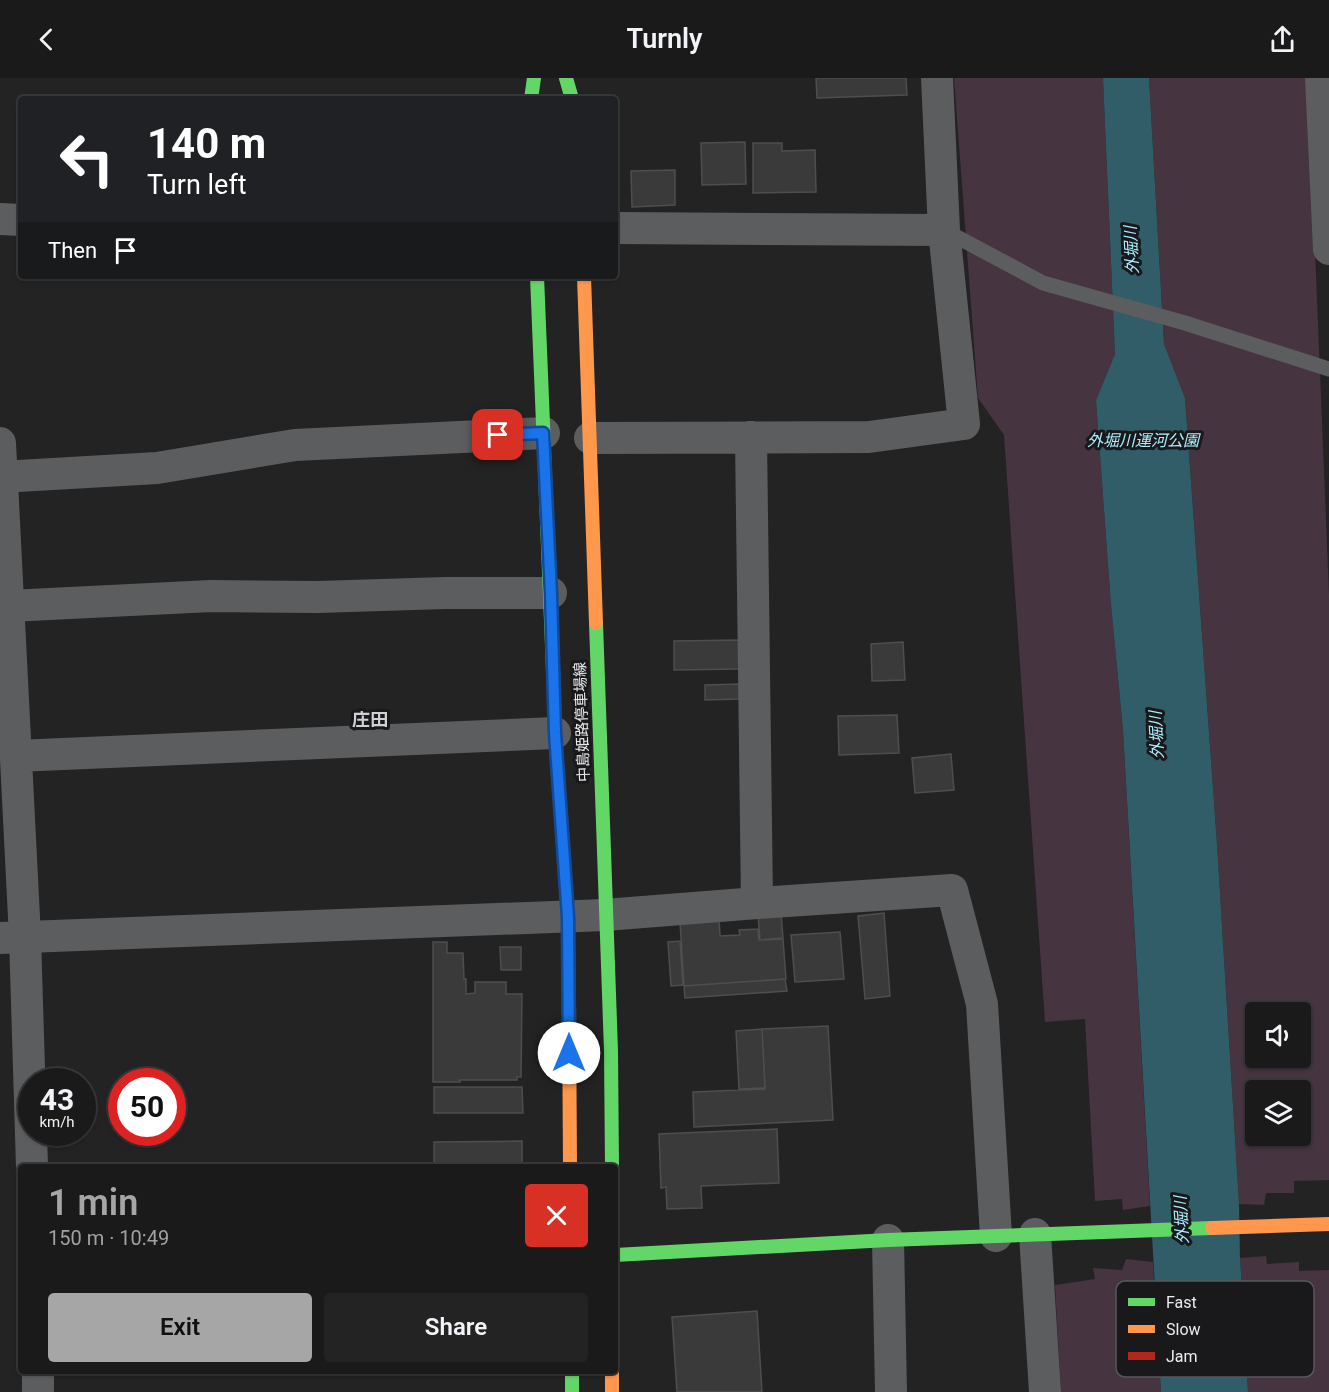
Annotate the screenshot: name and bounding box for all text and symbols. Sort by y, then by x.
icon: back [30,23,63,56]
text: Turnly [627,23,702,55]
icon: share [1266,23,1299,56]
text: 140 m [147,119,266,168]
icon: left [48,120,126,198]
text: Turn left [147,169,247,201]
water label: 外堀川 [1121,224,1142,274]
icon: arrive [109,234,142,267]
text: Then [48,238,97,263]
pin [472,409,523,460]
icon: arrive [481,418,514,451]
water label: 外堀川運河公園 [1087,431,1201,450]
street label: 中島姫路停車場線 [571,662,593,782]
district label: 庄田 [352,709,388,730]
water label: 外堀川 [1146,709,1167,759]
map controls [1245,1002,1311,1146]
button: sound [1245,1002,1311,1068]
position arrow [537,1021,601,1085]
speed limit sign: 50 [108,1068,186,1146]
button: layers [1245,1080,1311,1146]
text: 43 [40,1082,74,1117]
text: km/h [39,1113,75,1131]
text: 1 min [48,1182,138,1224]
button: close [525,1184,588,1247]
water label: 外堀川 [1171,1194,1192,1244]
text: 150 m · 10:49 [48,1226,169,1250]
legend [1116,1281,1314,1377]
button: Exit [48,1293,312,1362]
button: Share [324,1293,588,1362]
text: Fast [1166,1293,1197,1312]
text: Slow [1166,1320,1201,1339]
text: Jam [1166,1347,1198,1366]

